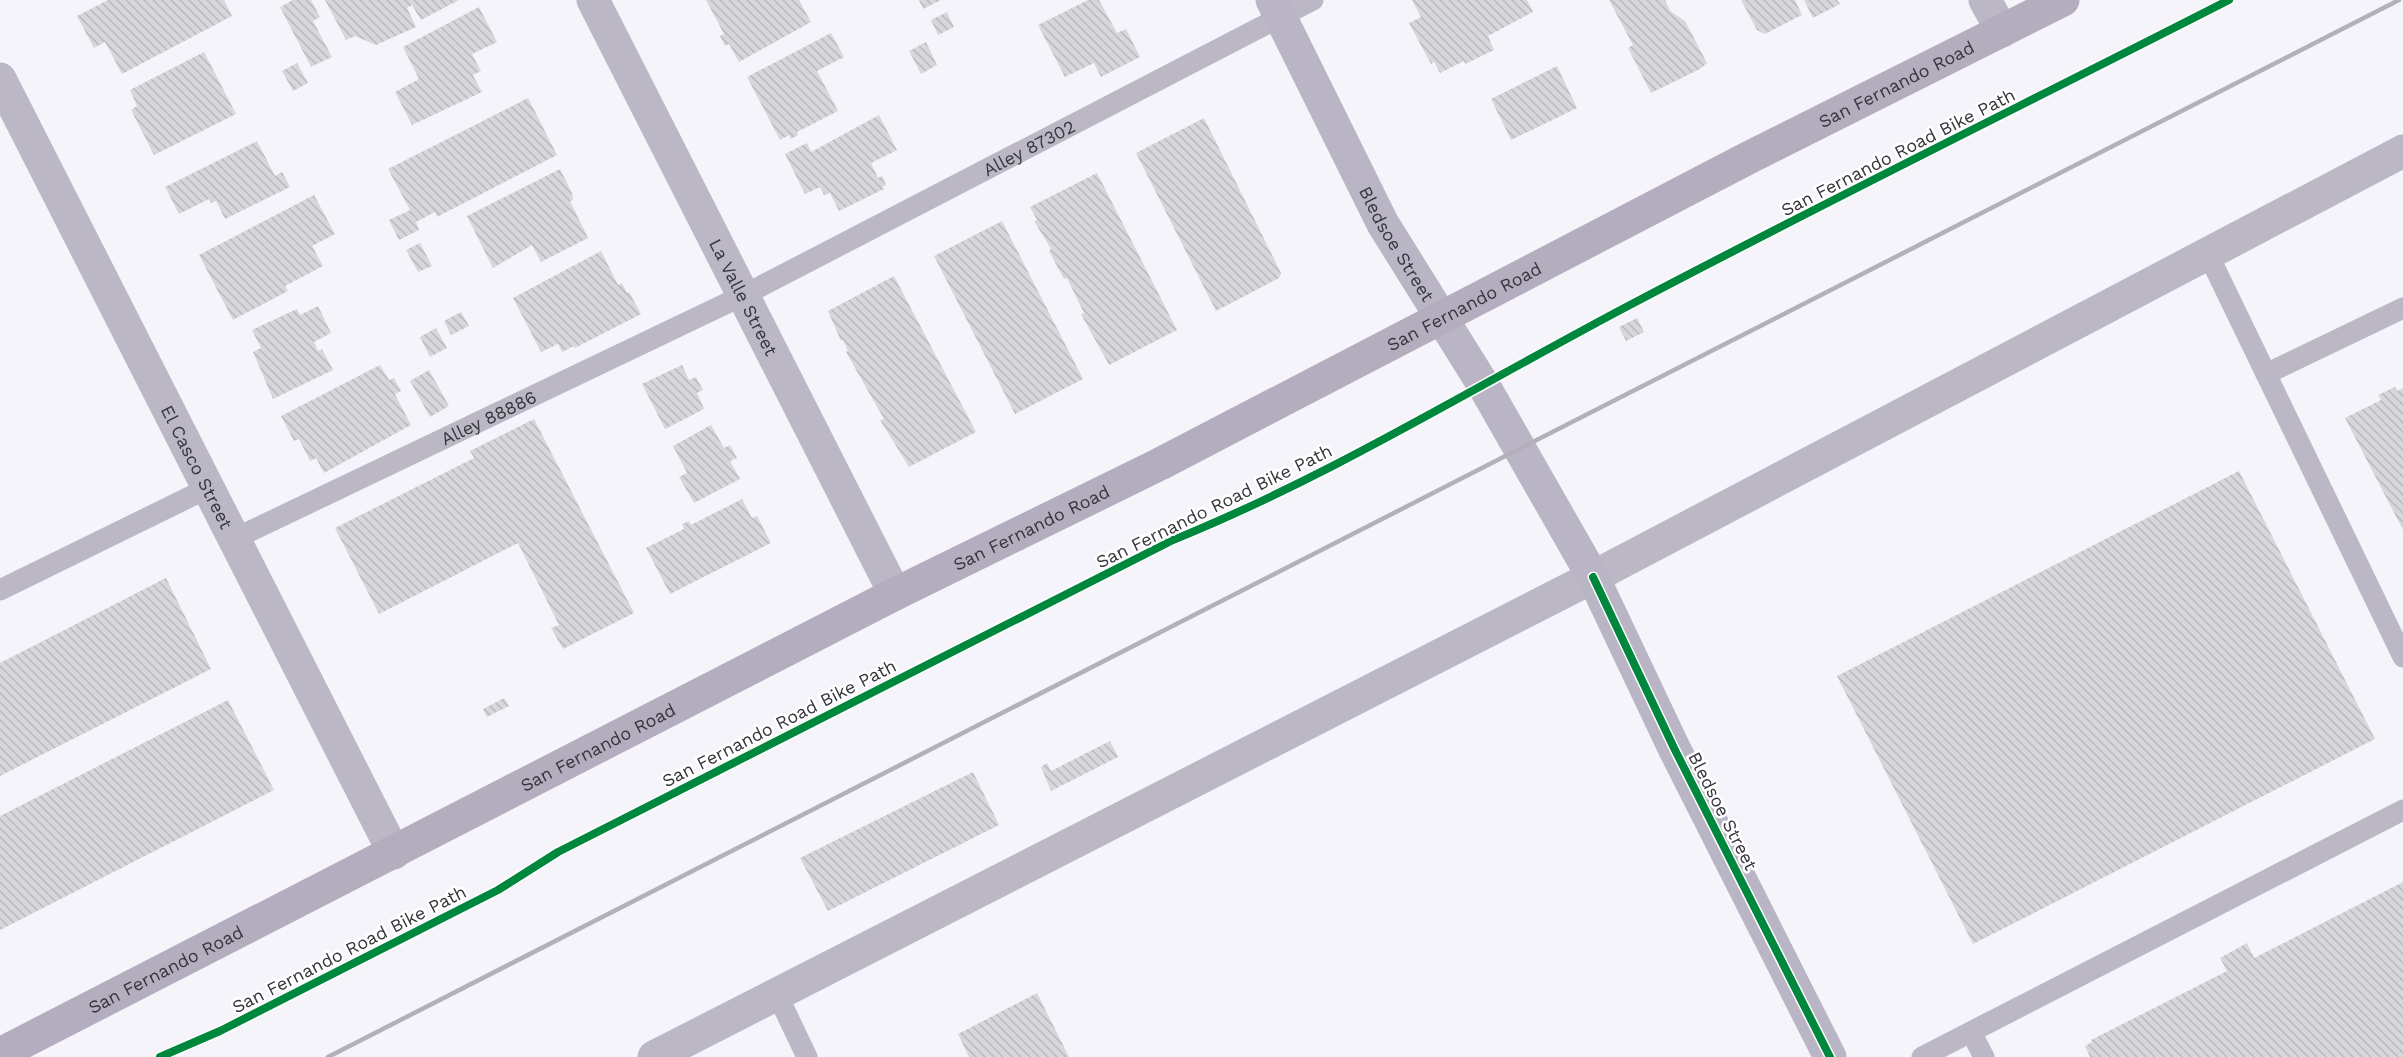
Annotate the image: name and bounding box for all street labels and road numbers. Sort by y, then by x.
street label: San Fernando Road [1815,36,1977,132]
street label: San Fernando Road Bike Path [1778,84,2018,220]
street label: Alley 87302 [979,115,1078,180]
street label: Bledsoe Street [1355,183,1439,305]
street label: La Valle Street [705,235,783,359]
street label: San Fernando Road [1383,257,1545,355]
street label: Alley 88886 [437,386,539,449]
street label: El Casco Street [157,401,238,532]
street label: San Fernando Road Bike Path [1093,440,1335,572]
street label: San Fernando Road [950,480,1113,574]
street label: San Fernando Road Bike Path [659,655,899,791]
street label: San Fernando Road [517,698,679,795]
street label: Bledsoe Street [1684,748,1762,874]
street label: San Fernando Road Bike Path [229,881,469,1017]
street label: San Fernando Road [84,920,246,1017]

